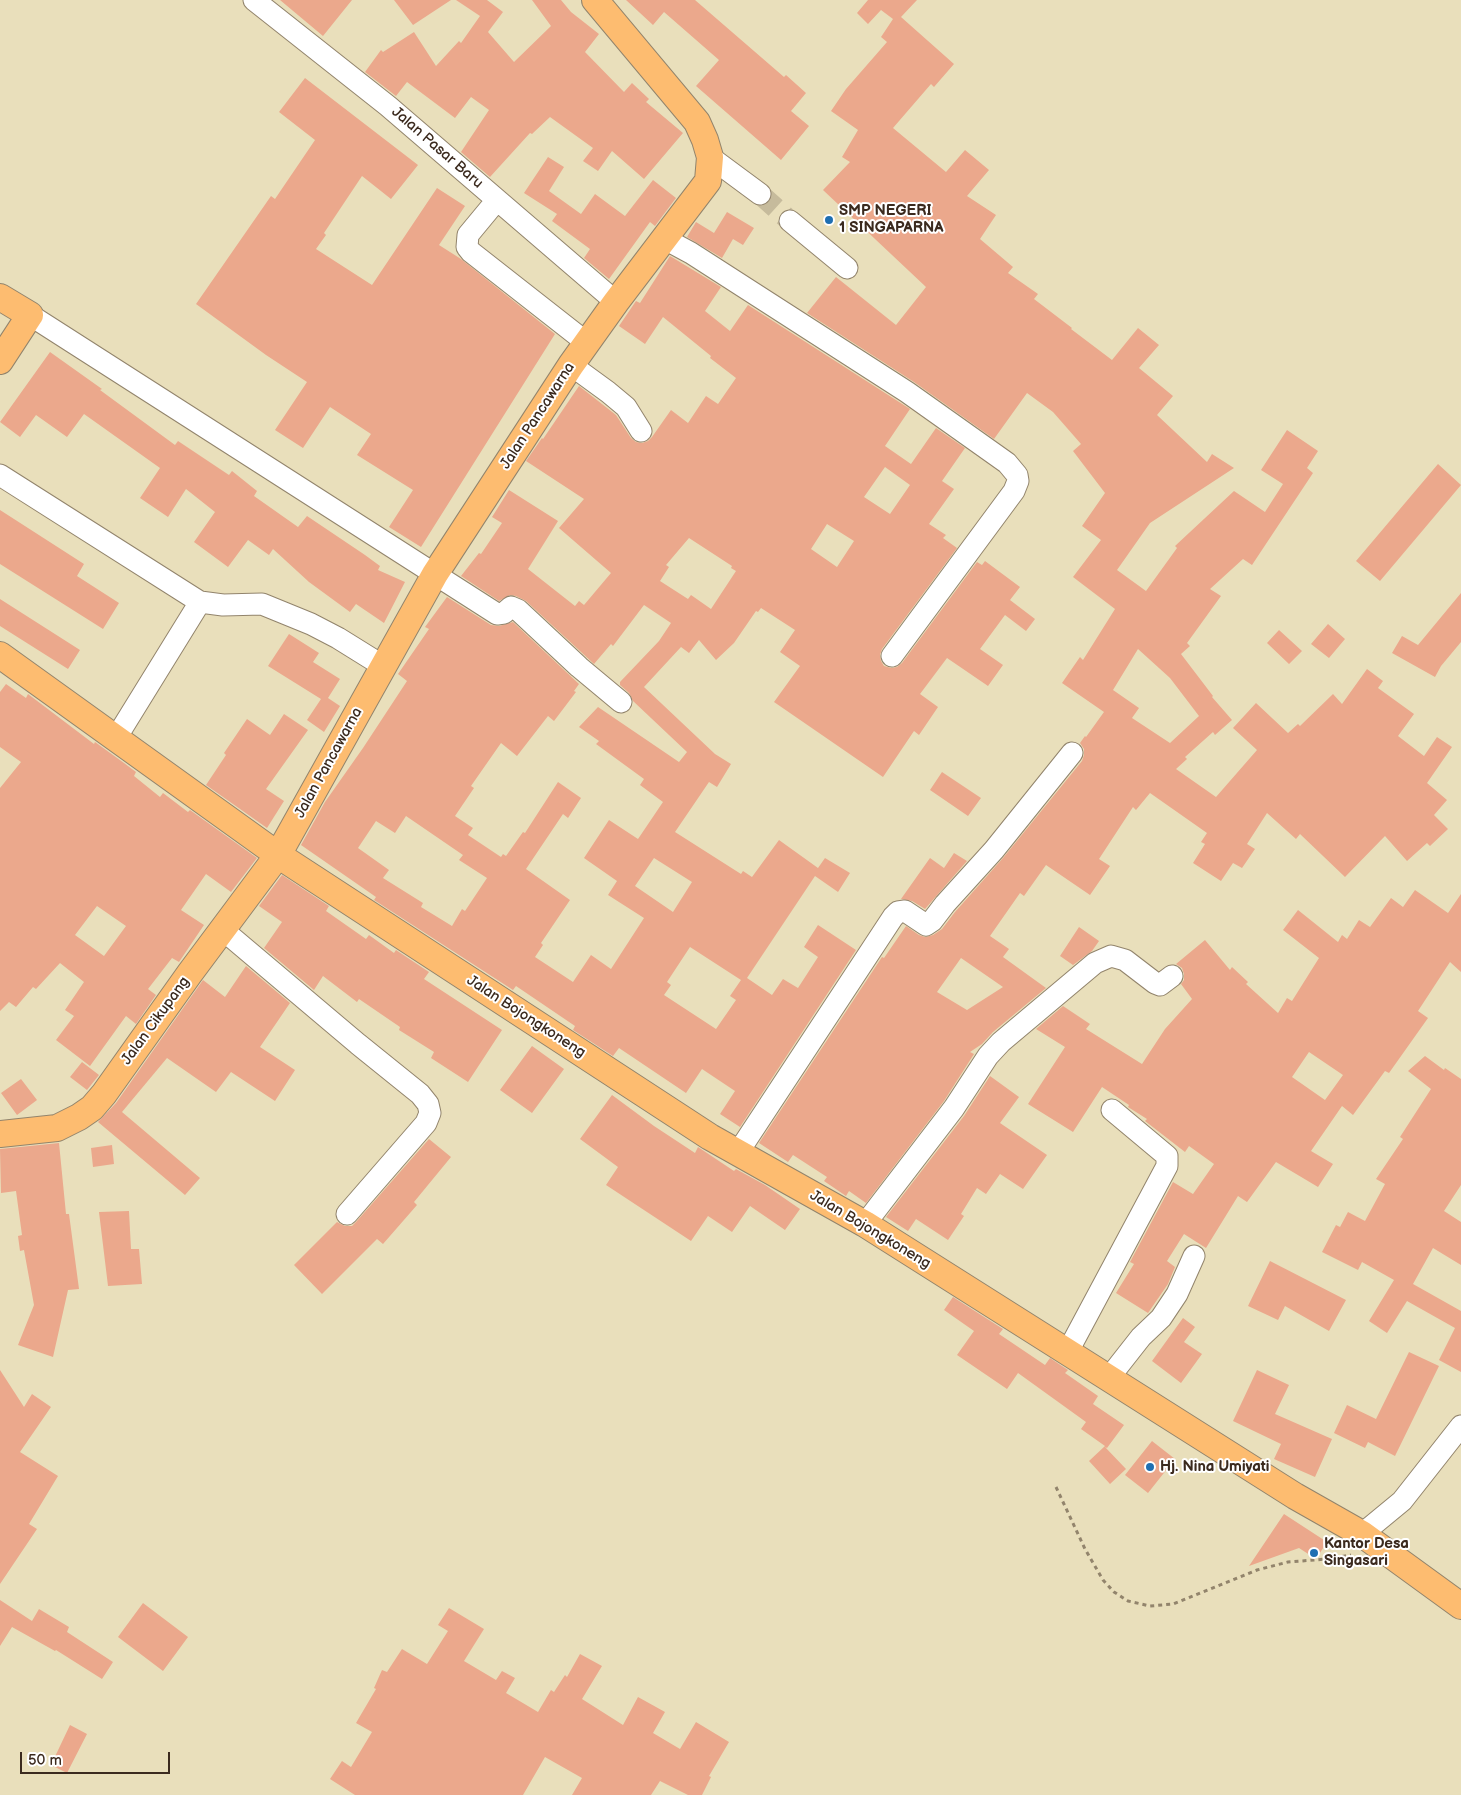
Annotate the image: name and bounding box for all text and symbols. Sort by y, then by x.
street label: Jalan Pasar Baru [388,103,486,193]
place label: SMP NEGERI 1 SINGAPARNA [839,202,943,237]
marker: SMP NEGERI 1 SINGAPARNA [823,214,835,226]
street label: Jalan Pancawarna [497,359,579,473]
street label: Jalan Pancawarna [291,705,367,821]
street label: Jalan Bojongkoneng [463,972,589,1062]
street label: Jalan Cikupang [118,973,194,1069]
street label: Jalan Bojongkoneng [806,1187,934,1273]
place label: Hj. Nina Umiyati [1160,1458,1270,1476]
marker: Hj. Nina Umiyati [1144,1461,1156,1473]
place label: Kantor Desa Singasari [1324,1535,1409,1570]
marker: Kantor Desa Singasari [1308,1547,1320,1559]
scale bar [22,1742,172,1774]
text: 50 m [28,1751,62,1770]

